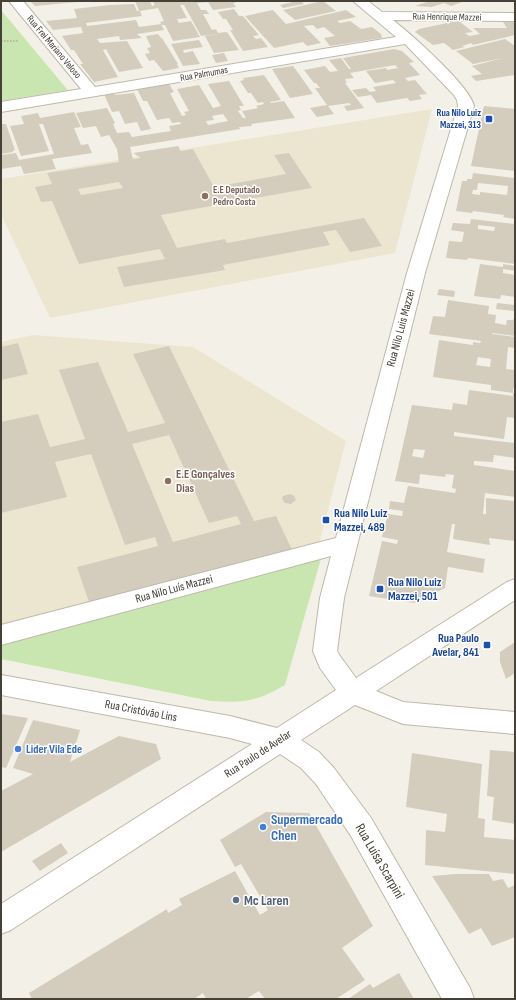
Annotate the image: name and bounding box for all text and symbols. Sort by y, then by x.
street label: Rua Henrique Mazzei [412,10,482,24]
street label: Rua Frei Mariano Veloso [24,13,84,81]
street label: Rua Palmumas [179,64,229,84]
place label: Rua Nilo Luiz Mazzei, 313 [437,107,482,131]
marker: Rua Nilo Luiz Mazzei, 313 [484,114,494,124]
place label: E.E Deputado Pedro Costa [213,184,260,208]
marker: E.E Deputado Pedro Costa [200,191,210,201]
street label: Rua Nilo Luis Mazzei [383,288,419,368]
place label: E.E Gonçalves Dias [176,467,235,496]
marker: E.E Gonçalves Dias [163,476,173,486]
place label: Rua Nilo Luiz Mazzei, 489 [334,506,388,535]
marker: Rua Nilo Luiz Mazzei, 489 [321,515,331,525]
street label: Rua Nilo Luís Mazzei [134,571,214,607]
place label: Rua Nilo Luiz Mazzei, 501 [388,575,442,604]
marker: Rua Nilo Luiz Mazzei, 501 [375,584,385,594]
place label: Rua Paulo Avelar, 841 [431,631,479,660]
marker: Rua Paulo Avelar, 841 [482,640,492,650]
street label: Rua Cristóvão Lins [104,697,178,725]
street label: Rua Paulo de Avelar [222,726,295,781]
place label: Lider Vila Ede [26,742,82,757]
marker: Lider Vila Ede [13,744,23,754]
place label: Supermercado Chen [271,811,343,844]
street label: Rua Luísa Scarpini [352,820,408,902]
marker: Supermercado Chen [258,822,268,832]
place label: Mc Laren [244,892,289,909]
marker: Mc Laren [231,895,241,905]

